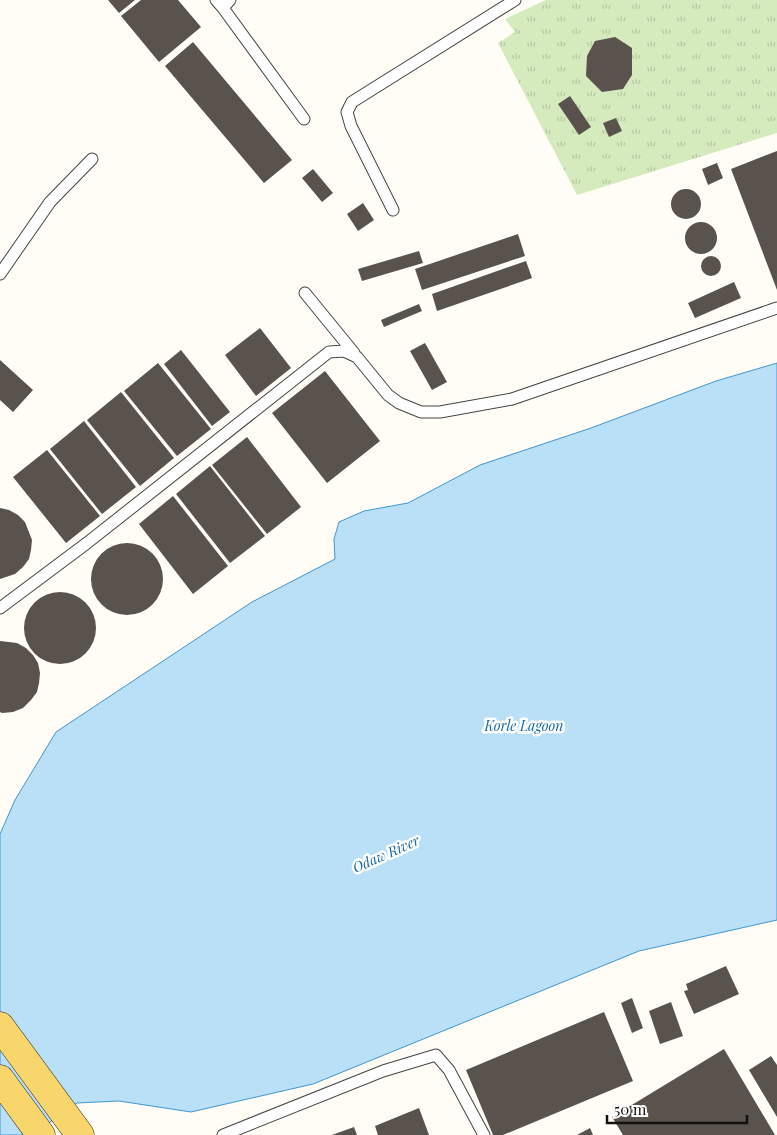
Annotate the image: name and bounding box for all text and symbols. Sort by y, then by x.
water label: Korle Lagoon [484,716,564,735]
water label: Odaw River [349,830,423,877]
scale bar [607,1092,747,1124]
text: 50 m [614,1099,647,1119]

